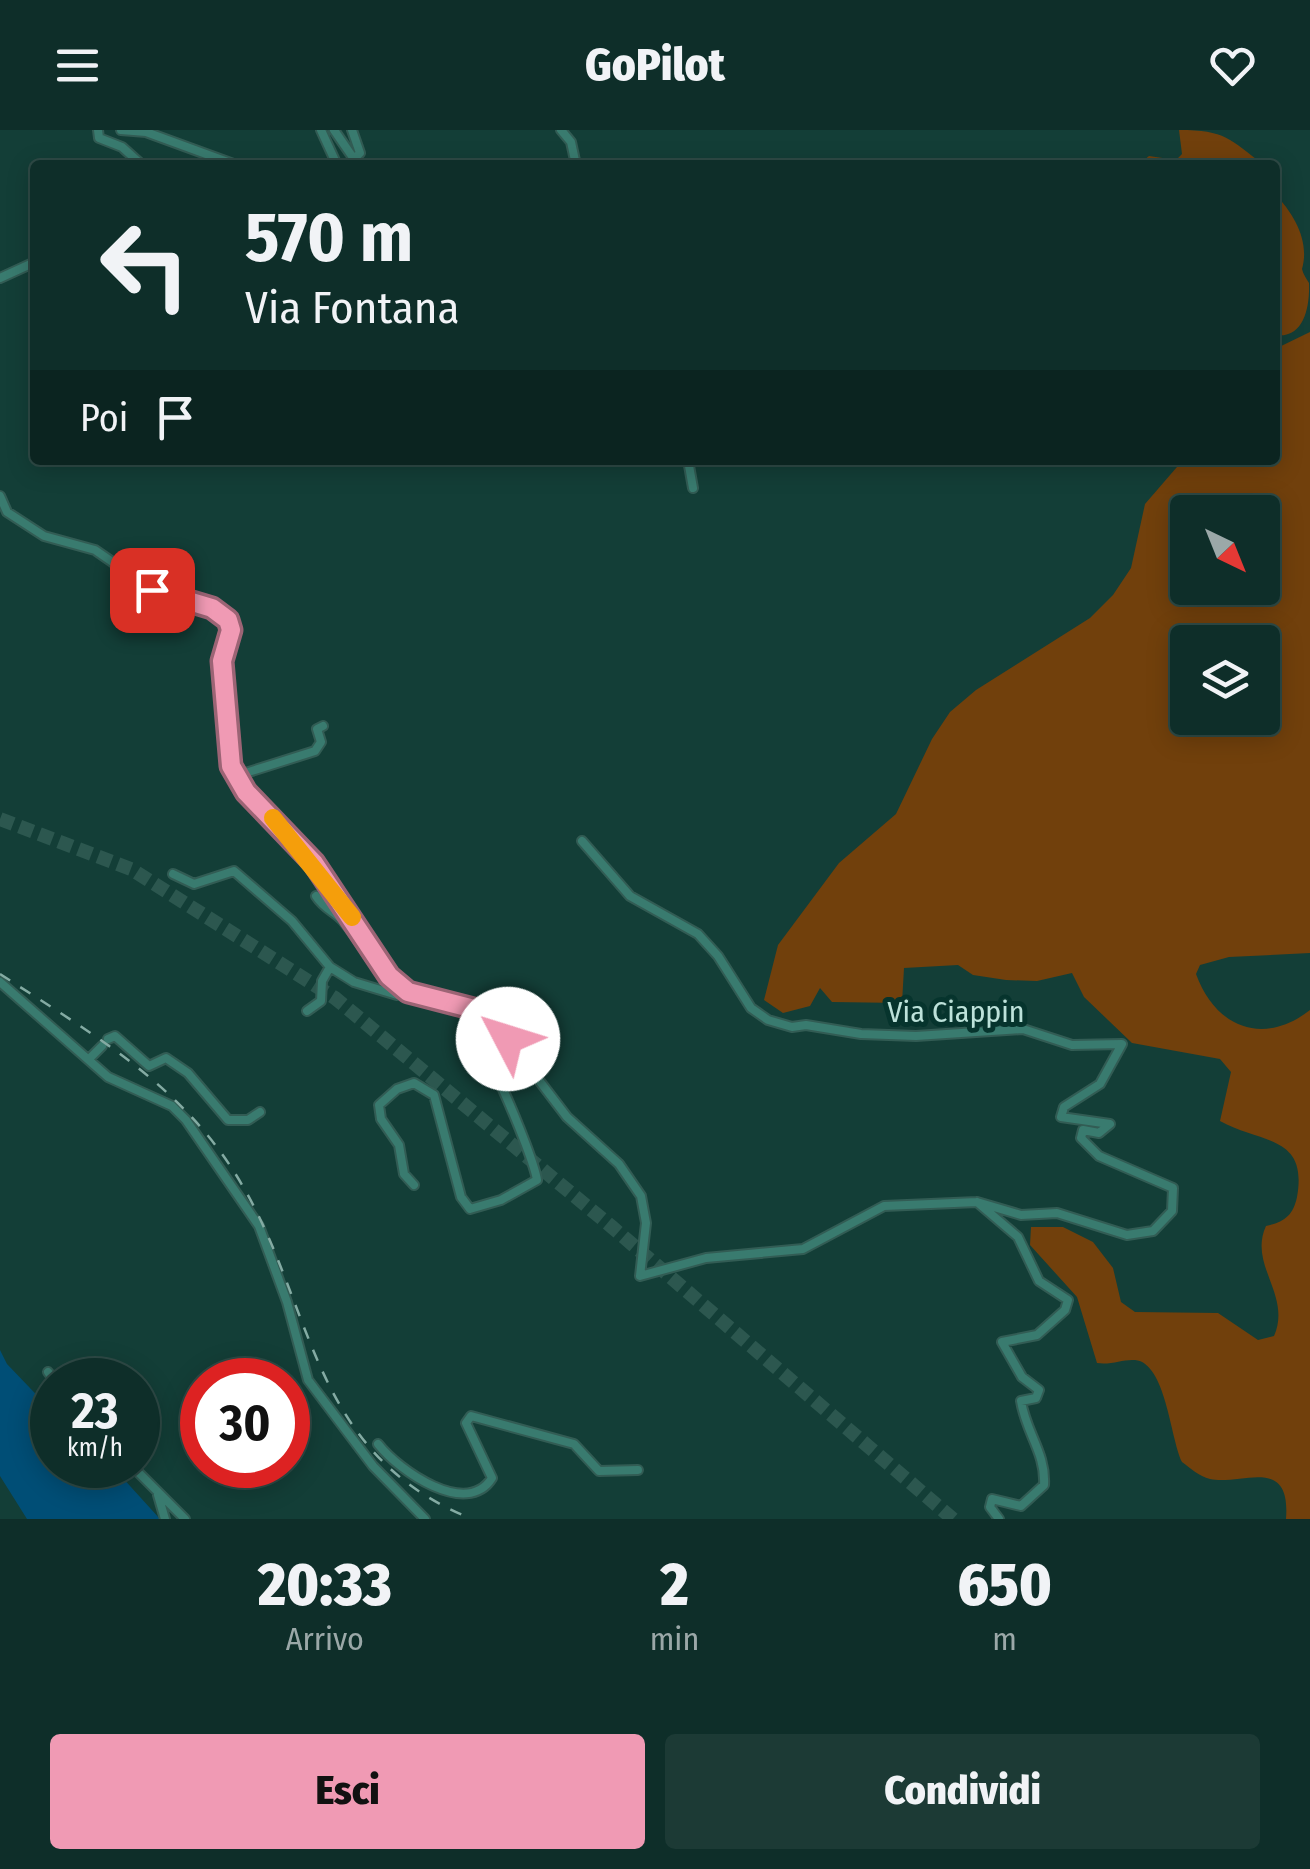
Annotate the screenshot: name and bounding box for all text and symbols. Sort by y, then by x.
icon: menu [50,38,105,93]
text: GoPilot [585,38,725,92]
icon: heart [1205,38,1260,93]
text: 570 m [245,196,413,280]
icon: left [80,200,210,330]
text: Via Fontana [245,281,460,335]
icon: arrive [148,390,203,445]
text: Poi [80,395,128,441]
north arrow [1170,495,1280,605]
map controls [1170,495,1280,735]
pin [110,548,195,633]
icon: arrive [125,563,180,618]
button: layers [1170,625,1280,735]
position arrow [456,987,560,1091]
street label: Via Ciappin [887,994,1025,1030]
speed limit sign: 30 [180,1358,310,1488]
text: 23 [72,1381,118,1441]
text: km/h [67,1433,123,1463]
text: 20:33 [258,1549,392,1621]
text: 2 [660,1549,689,1621]
text: 650 [957,1549,1052,1621]
text: Arrivo [286,1620,364,1658]
text: min [650,1620,699,1658]
text: m [992,1620,1017,1658]
button: Esci [50,1734,645,1849]
button: Condividi [665,1734,1260,1849]

